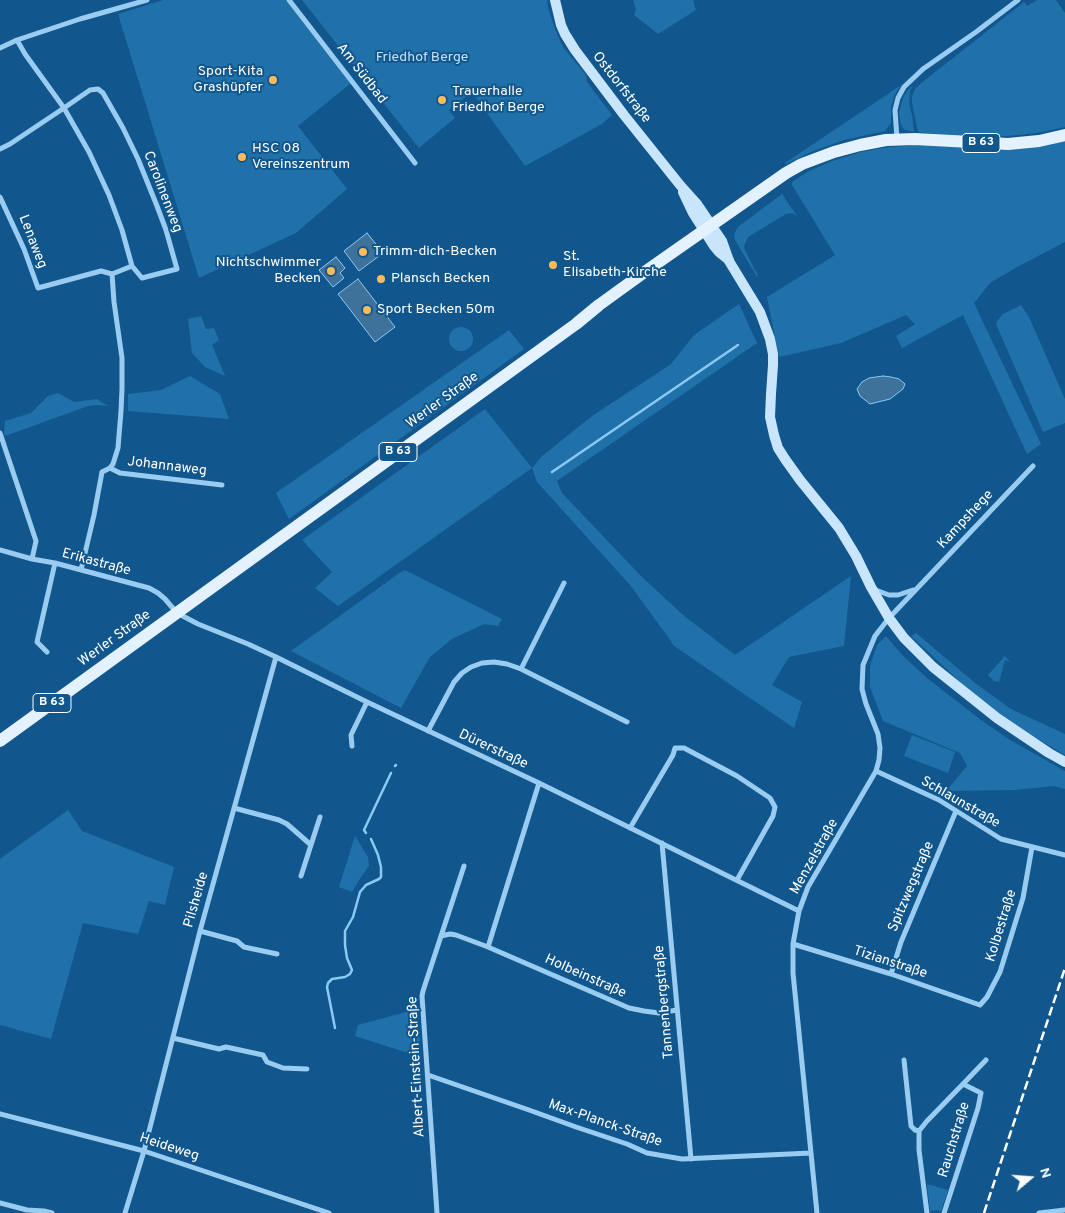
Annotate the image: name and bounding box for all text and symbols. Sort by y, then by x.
street label: Am Südbad [332,40,390,108]
street label: Ostdorfstraße [588,49,654,127]
park label: Friedhof Berge [376,50,468,66]
place label: Sport-Kita Grashüpfer [193,64,263,96]
marker: Sport-Kita Grashüpfer [267,74,279,86]
place label: Trauerhalle Friedhof Berge [452,84,545,116]
marker: Trauerhalle Friedhof Berge [436,94,448,106]
road number: B 63 [962,134,1000,152]
place label: HSC 08 Vereinszentrum [252,141,350,174]
street label: Carolinenweg [139,149,185,235]
marker: HSC 08 Vereinszentrum [236,151,248,163]
street label: Lenaweg [14,213,50,271]
place label: Trimm-dich-Becken [373,244,497,260]
marker: Trimm-dich-Becken [357,246,369,258]
place label: St. Elisabeth-Kirche [563,249,667,282]
place label: Nichtschwimmer Becken [216,255,321,288]
marker: St. Elisabeth-Kirche [547,259,559,271]
marker: Nichtschwimmer Becken [325,265,337,277]
place label: Plansch Becken [391,271,490,287]
marker: Plansch Becken [375,273,387,285]
place label: Sport Becken 50m [377,302,495,318]
marker: Sport Becken 50m [361,304,373,316]
street label: Werler Straße [404,369,482,433]
road number: B 63 [379,442,417,462]
street label: Johannaweg [126,454,208,480]
street label: Kampshege [935,487,997,553]
street label: Erikastraße [60,546,132,580]
street label: Werler Straße [76,607,154,671]
road number: B 63 [33,694,71,712]
street label: Dürerstraße [456,727,530,773]
street label: Schlaunstraße [917,774,1003,832]
street label: Menzelstraße [787,816,843,898]
street label: Spitzwegstraße [885,839,939,935]
street label: Pilsheide [181,870,213,930]
street label: Kolbestraße [983,888,1021,964]
street label: Tizianstraße [851,943,929,983]
street label: Tannenbergstraße [652,944,678,1060]
street label: Holbeinstraße [542,952,628,1002]
street label: Albert-Einstein-Straße [405,996,429,1138]
street label: Max-Planck-Straße [546,1097,664,1151]
street label: Rauchstraße [936,1100,974,1180]
street label: Heideweg [137,1130,201,1166]
north arrow [1005,1153,1055,1203]
text: N [1035,1166,1054,1181]

